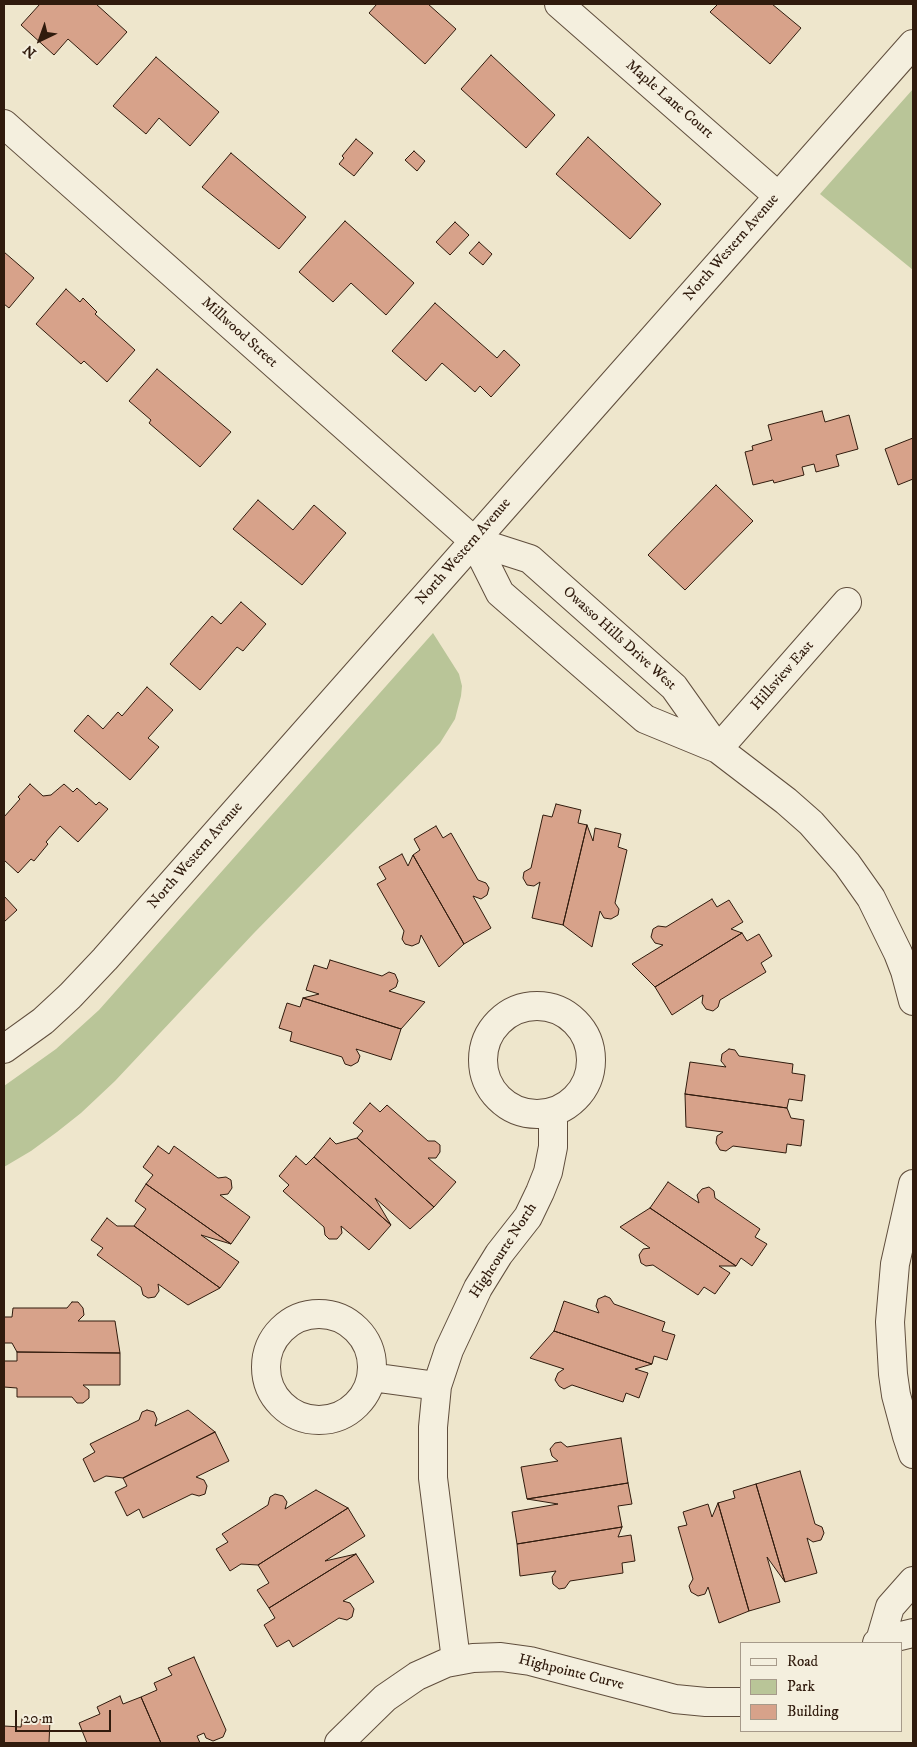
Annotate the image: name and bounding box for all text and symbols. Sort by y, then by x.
north arrow [15,15,65,65]
text: N [20,41,40,62]
street label: Maple Lane Court [621,57,717,143]
street label: North Western Avenue [681,191,783,305]
street label: Millwood Street [197,294,281,372]
street label: North Western Avenue [413,495,515,609]
street label: Owasso Hills Drive West [559,583,679,695]
street label: Hillsview East [748,637,818,715]
street label: North Western Avenue [145,799,247,913]
street label: Highcourte North [467,1200,541,1302]
legend [740,1642,902,1732]
street label: Highpointe Curve [516,1651,626,1695]
text: Road [787,1652,818,1671]
text: Park [787,1677,815,1696]
scale bar [18,1700,114,1732]
text: Building [787,1702,839,1721]
text: 20 m [23,1709,53,1728]

